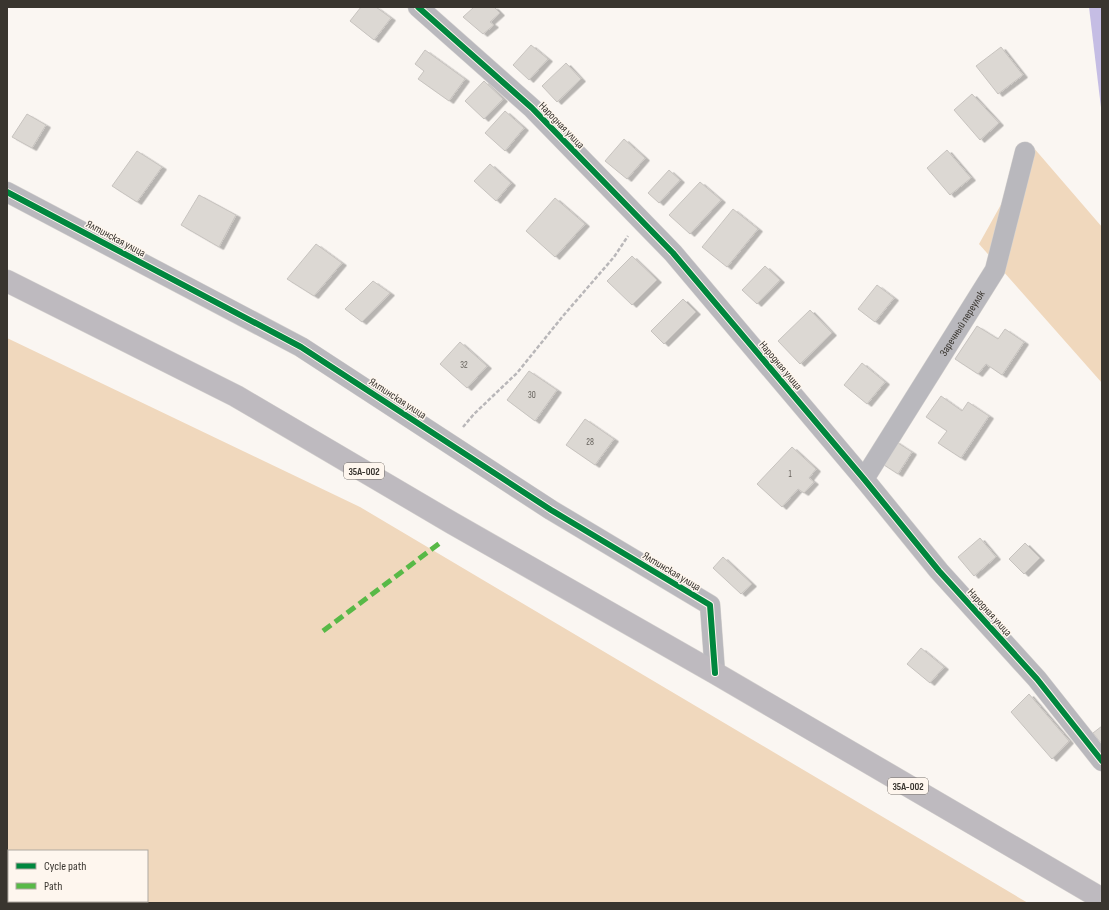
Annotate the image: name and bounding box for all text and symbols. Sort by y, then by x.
street label: Народная улица [536,99,587,151]
street label: Ялтинская улица [84,217,148,260]
street label: Заречный переулок [937,288,988,358]
street label: Народная улица [756,338,805,392]
house number: 32 [460,360,468,371]
street label: Ялтинская улица [367,375,429,422]
house number: 30 [528,390,536,401]
house number: 28 [586,437,594,448]
road number: 35А-002 [344,463,384,479]
house number: 1 [788,469,792,480]
street label: Ялтинская улица [640,549,703,594]
street label: Народная улица [965,586,1014,639]
road number: 35А-002 [888,778,928,794]
legend [8,850,148,902]
text: Cycle path [44,859,86,874]
text: Path [44,879,62,894]

